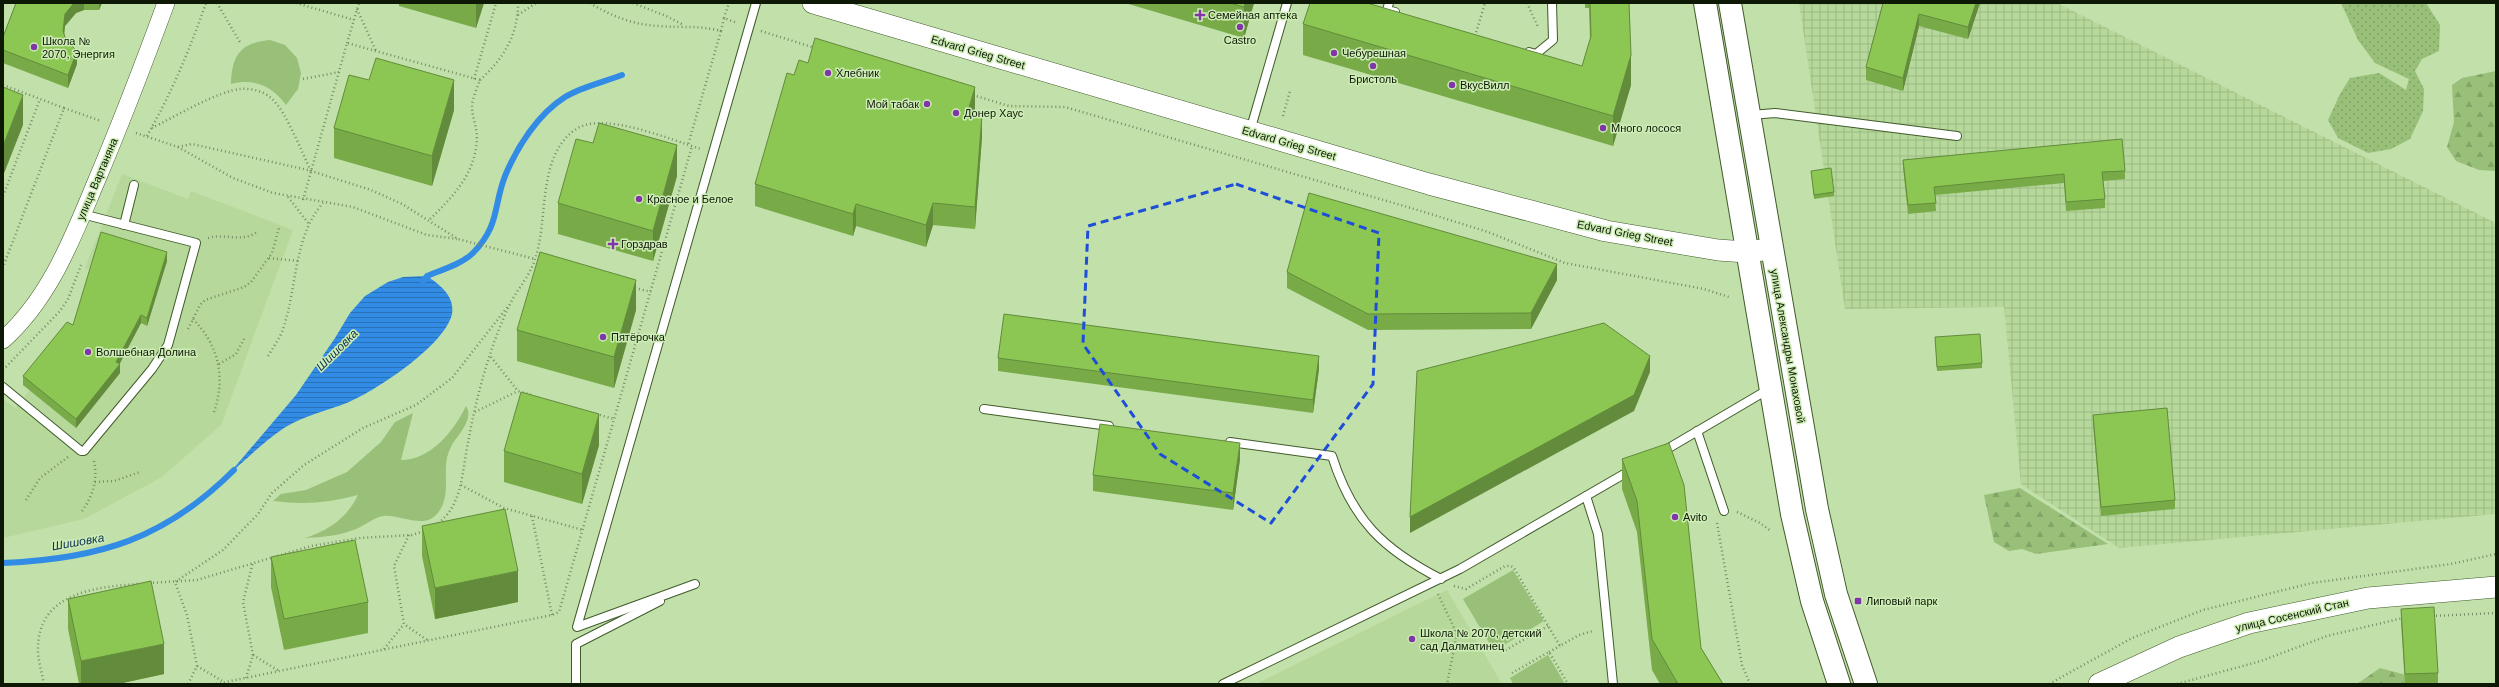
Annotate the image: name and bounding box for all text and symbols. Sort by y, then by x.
place label: Семейная аптека [1208,9,1298,21]
marker: Семейная аптека [1195,10,1205,20]
marker: Castro [1235,22,1245,32]
street label: Edvard Grieg Street [930,33,1026,71]
place label: Castro [1224,34,1256,46]
place label: Школа № 2070, Энергия [42,35,115,60]
marker: Школа № 2070, Энергия [29,42,39,52]
place label: Чебурешная [1342,47,1406,59]
marker: Чебурешная [1329,48,1339,58]
marker: Бристоль [1368,61,1378,71]
place label: Хлебник [836,67,879,79]
marker: Хлебник [823,68,833,78]
place label: Бристоль [1349,73,1397,85]
place label: ВкусВилл [1460,79,1509,91]
marker: ВкусВилл [1447,80,1457,90]
place label: Мой табак [866,98,919,110]
marker: Мой табак [922,99,932,109]
place label: Донер Хаус [964,107,1024,119]
marker: Донер Хаус [951,108,961,118]
place label: Много лосося [1611,122,1681,134]
marker: Много лосося [1598,123,1608,133]
street label: Edvard Grieg Street [1241,124,1337,162]
street label: улица Вартаняна [74,135,120,222]
place label: Красное и Белое [647,193,733,205]
marker: Красное и Белое [634,194,644,204]
street label: Edvard Grieg Street [1576,218,1674,248]
place label: Горздрав [621,238,668,250]
marker: Горздрав [608,239,618,249]
street label: улица Александры Монаховой [1769,268,1807,424]
water label: Шишовка [313,326,361,374]
place label: Пятёрочка [611,331,666,343]
marker: Пятёрочка [598,332,608,342]
place label: Волшебная Долина [96,346,197,358]
marker: Волшебная Долина [83,347,93,357]
place label: Avito [1683,511,1707,523]
marker: Avito [1670,512,1680,522]
water label: Шишовка [51,530,106,553]
place label: Липовый парк [1866,595,1938,607]
marker: Липовый парк [1853,596,1863,606]
street label: улица Сосенский Стан [2234,596,2350,634]
place label: Школа № 2070, детский сад Далматинец [1420,627,1542,652]
marker: Школа № 2070, детский сад Далматинец [1407,634,1417,644]

